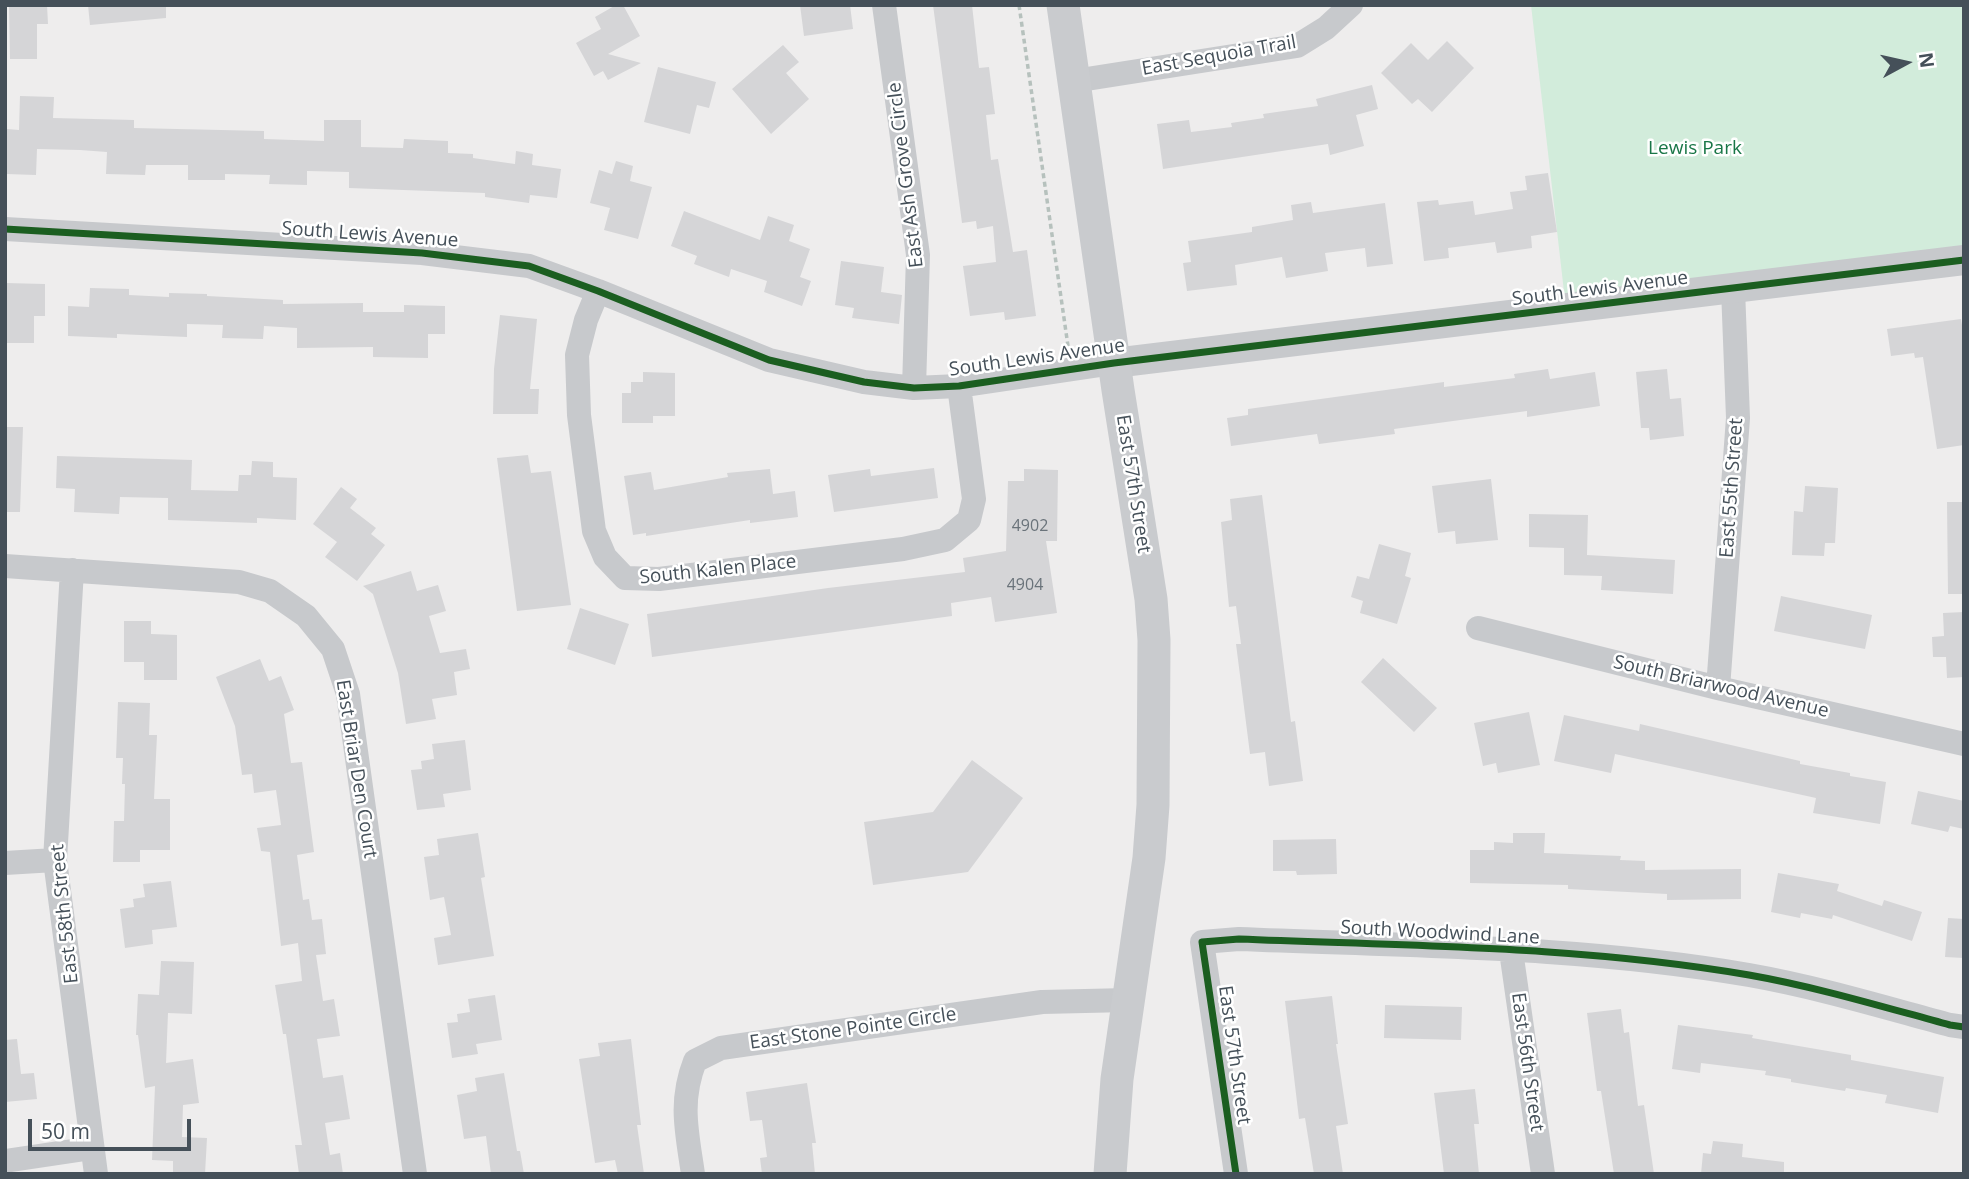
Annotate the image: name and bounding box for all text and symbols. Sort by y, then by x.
north arrow [1871,28,1941,98]
street label: East Sequoia Trail [1140,31,1298,81]
text: N [1913,51,1941,70]
street label: East Ash Grove Circle [883,81,929,269]
park label: Lewis Park [1648,138,1742,160]
street label: South Lewis Avenue [281,217,459,253]
street label: South Lewis Avenue [1511,267,1689,311]
street label: South Lewis Avenue [948,334,1126,382]
street label: East 57th Street [1111,413,1155,555]
street label: East 55th Street [1716,417,1748,559]
house number: 4902 [1012,516,1048,536]
street label: South Kalen Place [638,550,798,590]
house number: 4904 [1007,575,1043,595]
street label: South Briarwood Avenue [1611,651,1831,723]
street label: East Briar Den Court [331,678,381,860]
street label: East 58th Street [46,843,84,985]
street label: South Woodwind Lane [1340,916,1540,950]
street label: East 57th Street [1213,984,1255,1126]
street label: East 56th Street [1506,991,1548,1133]
street label: East Stone Pointe Circle [748,1003,958,1055]
scale bar [32,1106,194,1150]
text: 50 m [41,1117,90,1145]

